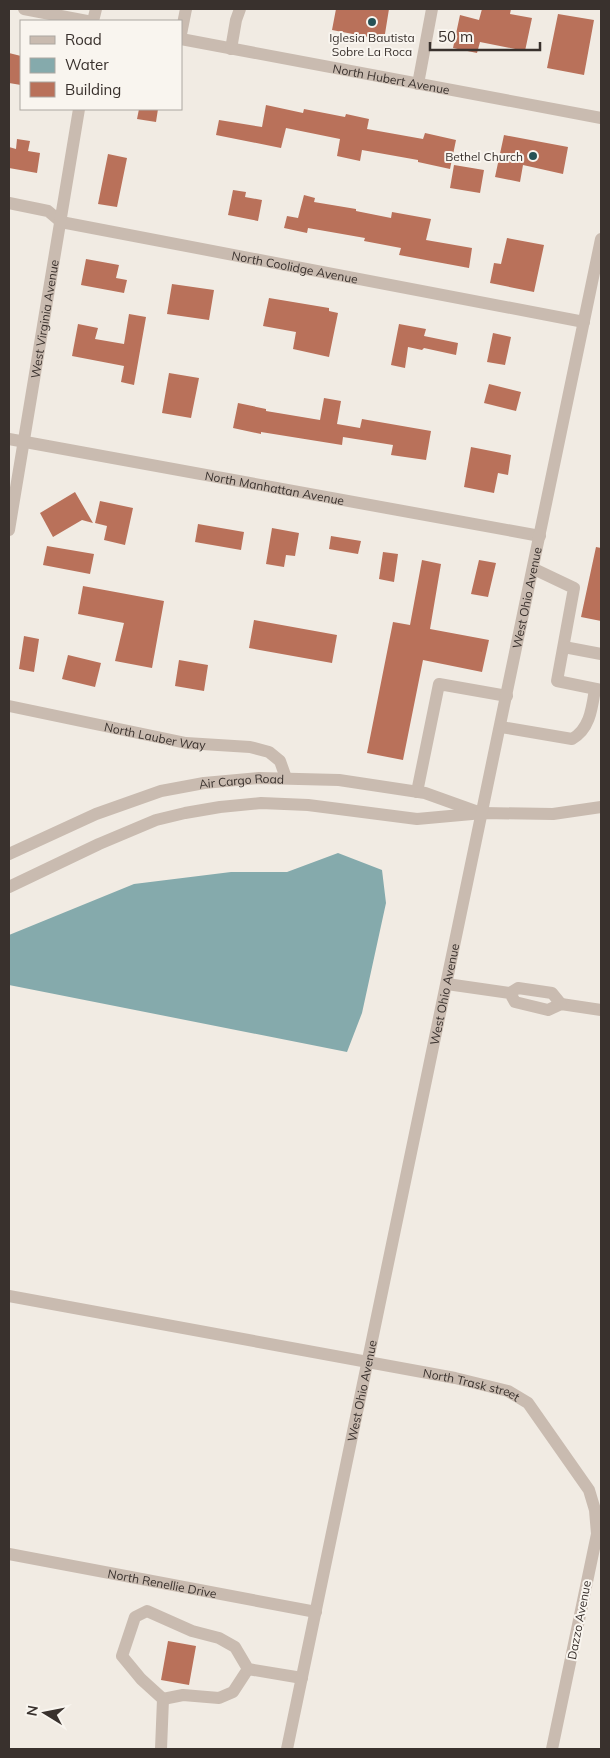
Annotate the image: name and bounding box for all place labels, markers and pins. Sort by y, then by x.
marker: Iglesia Bautista Sobre La Roca [366,16,378,28]
place label: Iglesia Bautista Sobre La Roca [329,30,415,59]
place label: Bethel Church [445,149,523,164]
marker: Bethel Church [527,150,539,162]

